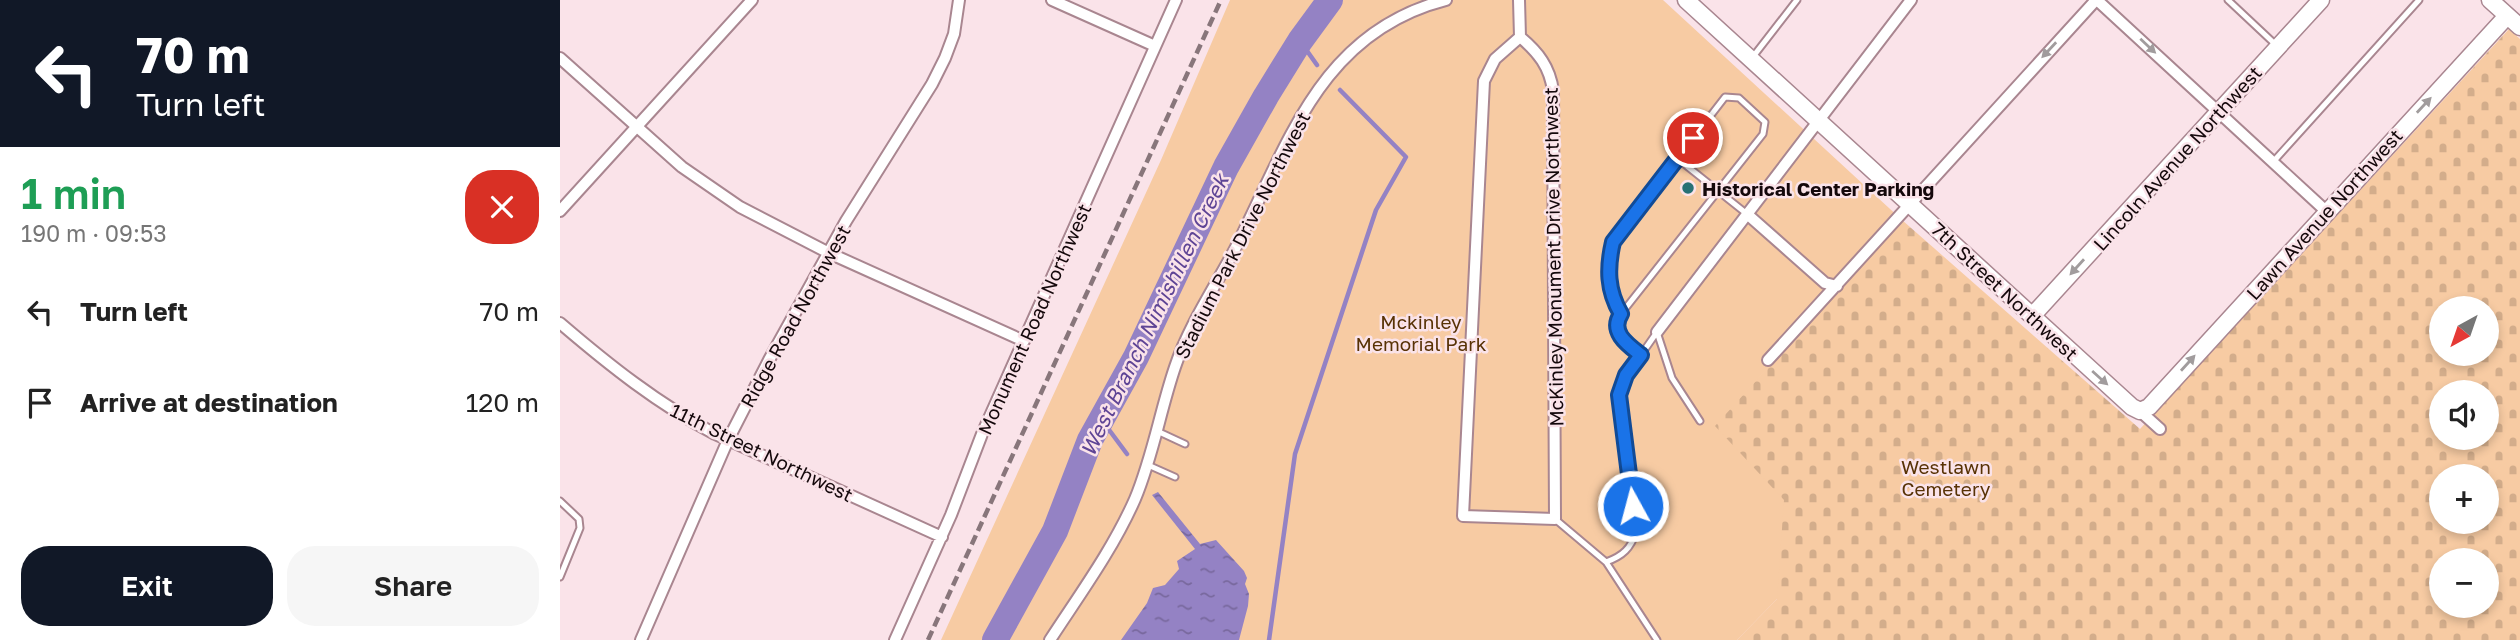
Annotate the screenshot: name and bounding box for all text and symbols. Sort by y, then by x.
text: 70 m [136,25,250,84]
icon: left [21,28,112,119]
one-way arrow [2139,38,2156,54]
one-way arrow [2042,41,2058,58]
street label: Lincoln Avenue Northwest [2088,61,2266,255]
text: Turn left [136,85,265,123]
street label: McKinley Monument Drive Northwest [1539,87,1567,427]
one-way arrow [2416,97,2432,114]
street label: Stadium Park Drive Northwest [1169,108,1315,362]
pin [1663,108,1723,168]
icon: arrive [1674,119,1712,157]
street label: Lawn Avenue Northwest [2241,124,2407,304]
text: 1 min [21,168,126,218]
water label: West Branch Nimishillen Creek [1074,168,1235,460]
button: close [465,170,539,244]
place label: Historical Center Parking [1702,177,1934,200]
marker: Historical Center Parking [1680,180,1696,196]
street label: Monument Road Northwest [973,200,1095,438]
street label: 7th Street Northwest [1927,217,2083,365]
text: 190 m · 09:53 [21,219,167,247]
street label: Ridge Road Northwest [735,221,855,411]
one-way arrow [2069,258,2085,275]
icon: left [21,293,59,331]
text: Turn left [80,296,188,327]
text: 70 m [480,296,539,327]
north arrow [2429,296,2499,366]
map controls [2429,296,2499,618]
park label: Mckinley Memorial Park [1356,310,1487,355]
one-way arrow [2180,354,2196,372]
one-way arrow [2092,370,2109,386]
button: sound [2429,380,2499,450]
icon: arrive [21,384,59,422]
text: Arrive at destination [80,387,338,418]
text: 120 m [466,387,539,418]
street label: 11th Street Northwest [667,398,857,506]
park label: Westlawn Cemetery [1901,455,1991,500]
button: + [2429,464,2499,534]
position arrow [1596,469,1670,543]
button: Exit [21,546,273,626]
button: Share [287,546,539,626]
button: − [2429,548,2499,618]

